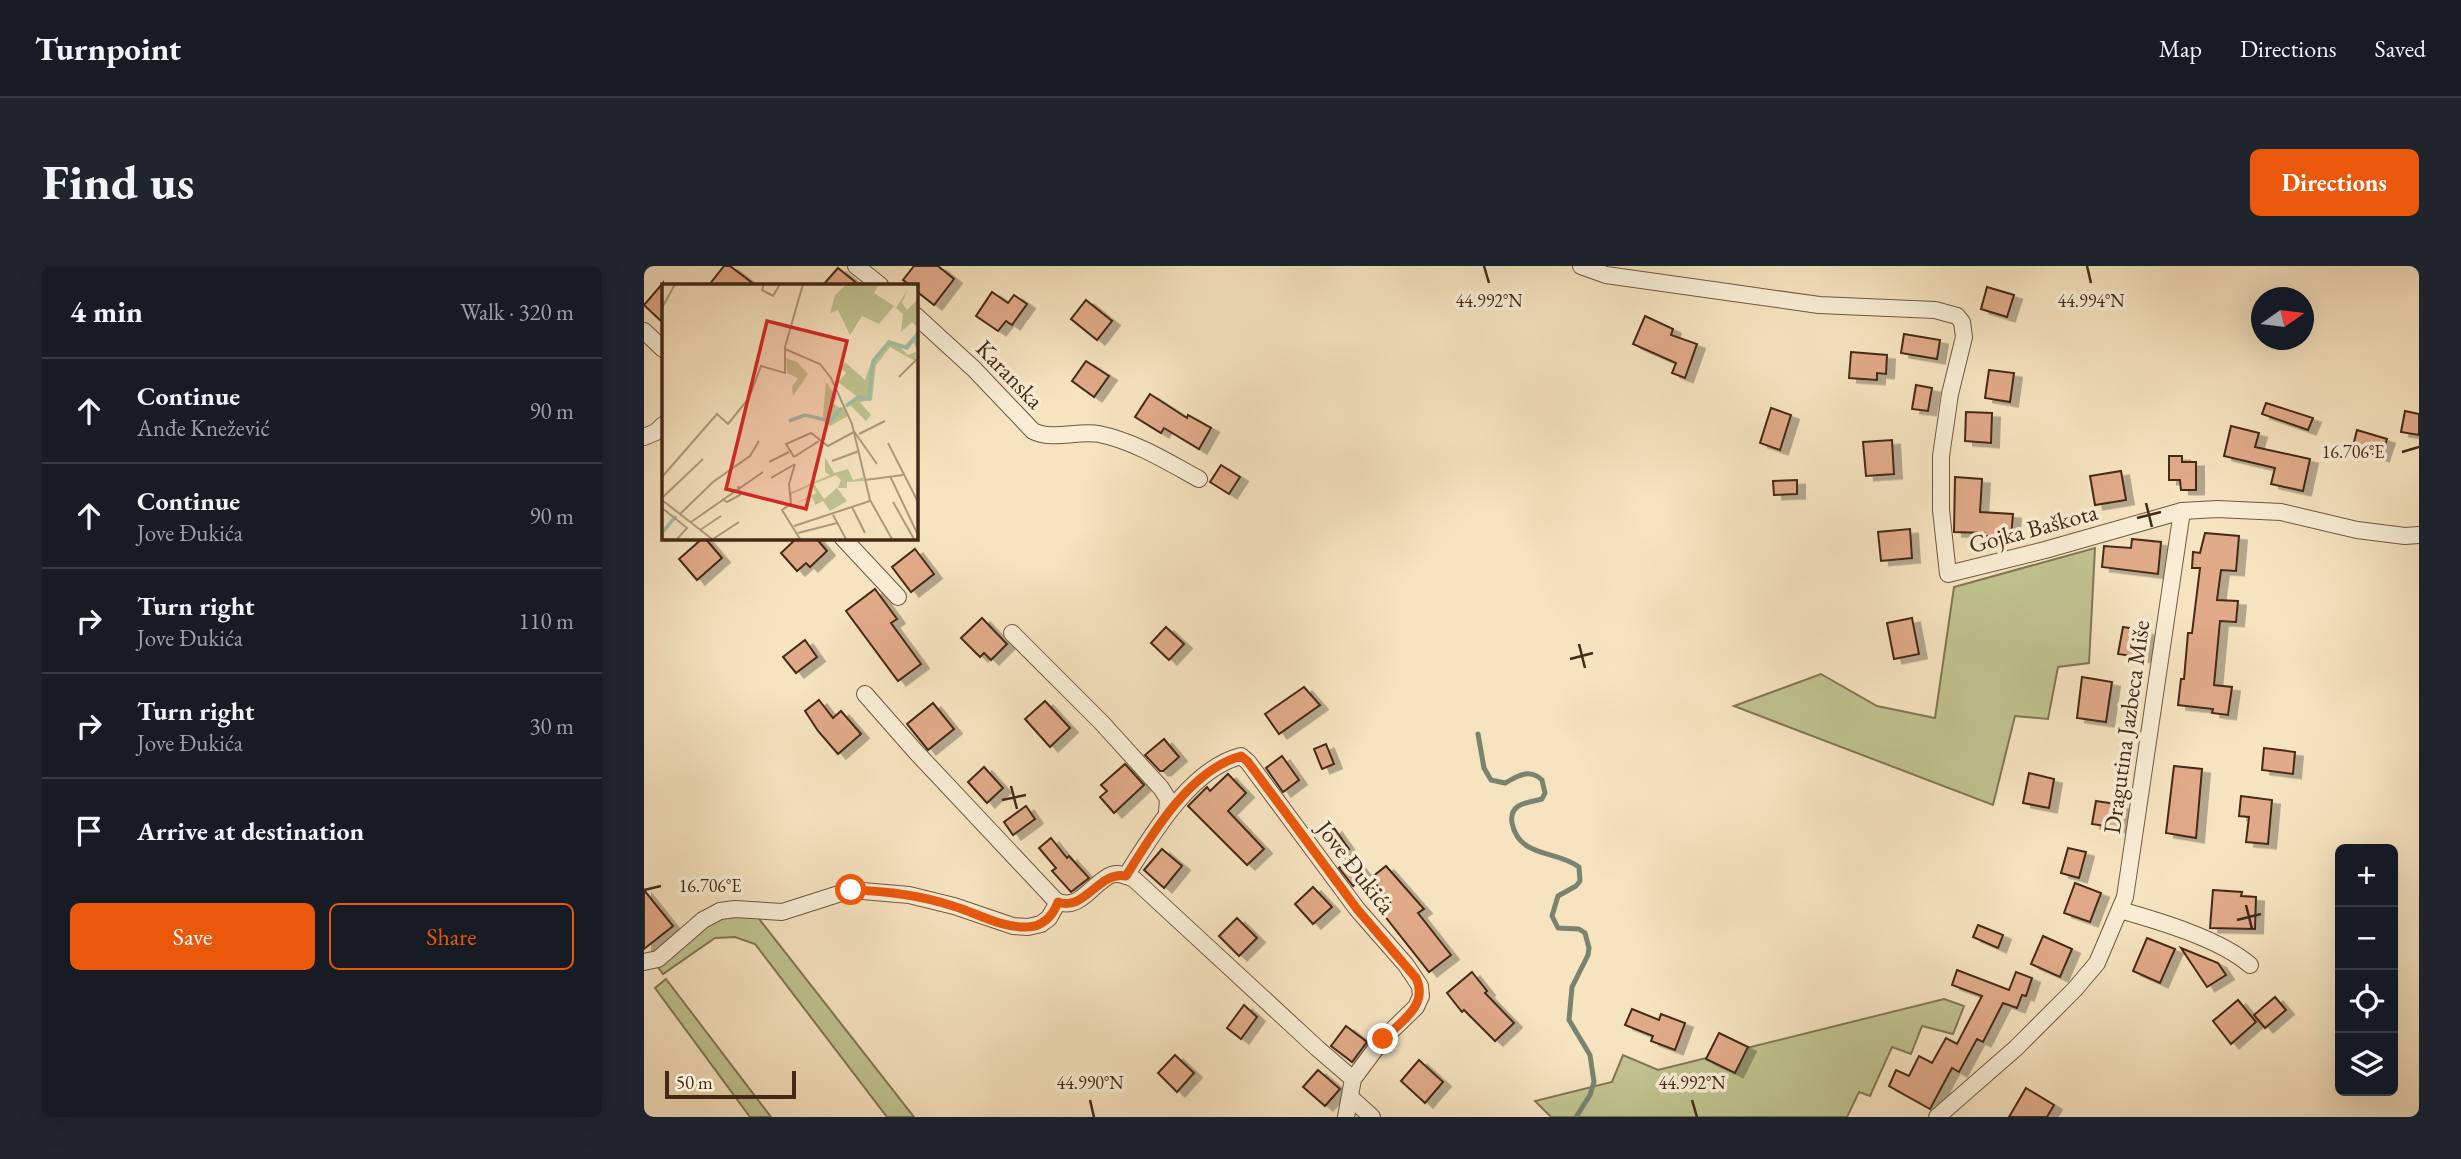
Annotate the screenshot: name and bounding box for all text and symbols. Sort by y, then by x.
text: Turnpoint [35,27,181,70]
text: Map [2159,33,2202,64]
text: Directions [2240,33,2337,64]
text: Saved [2375,33,2426,64]
button: Directions [2250,149,2419,216]
text: Find us [42,150,194,214]
inset map [662,284,917,539]
north arrow [2251,287,2314,350]
text: 44.992°N [1456,289,1523,312]
text: 44.994°N [2058,289,2125,312]
text: 4 min [70,292,143,331]
text: Walk · 320 m [460,297,574,327]
street label: Karanska [969,333,1051,416]
text: Continue [137,379,240,413]
icon: ahead [70,392,108,430]
text: 90 m [529,396,574,426]
text: Anđe Knežević [137,413,270,443]
text: 16.706°E [2322,440,2384,463]
text: Continue [137,484,240,518]
street label: Gojka Baškota [1965,496,2101,560]
icon: ahead [70,497,108,535]
text: 90 m [529,501,574,531]
text: Jove Đukića [137,518,243,548]
text: Turn right [137,589,255,623]
icon: right [70,602,108,640]
text: 110 m [518,606,574,636]
street label: Dragutina Jazbeca Miše [2096,618,2156,836]
text: Jove Đukića [137,623,243,653]
text: Turn right [137,694,255,728]
icon: right [70,707,108,745]
text: 30 m [529,711,574,741]
text: Jove Đukića [137,728,243,758]
icon: arrive [70,812,108,850]
street label: Jove Đukića [1309,812,1403,920]
text: Arrive at destination [137,814,364,848]
map controls [2335,844,2398,1096]
button: + [2335,844,2398,907]
text: 16.706°E [679,874,741,897]
route start [835,874,866,905]
button: Save [70,903,315,970]
button: Share [329,903,574,970]
button: − [2335,907,2398,970]
button: locate [2335,970,2398,1033]
route end [1367,1023,1398,1054]
button: layers [2335,1033,2398,1096]
scale bar [665,1068,796,1100]
text: 50 m [676,1070,713,1095]
text: 44.990°N [1057,1071,1124,1094]
text: 44.992°N [1659,1071,1726,1094]

